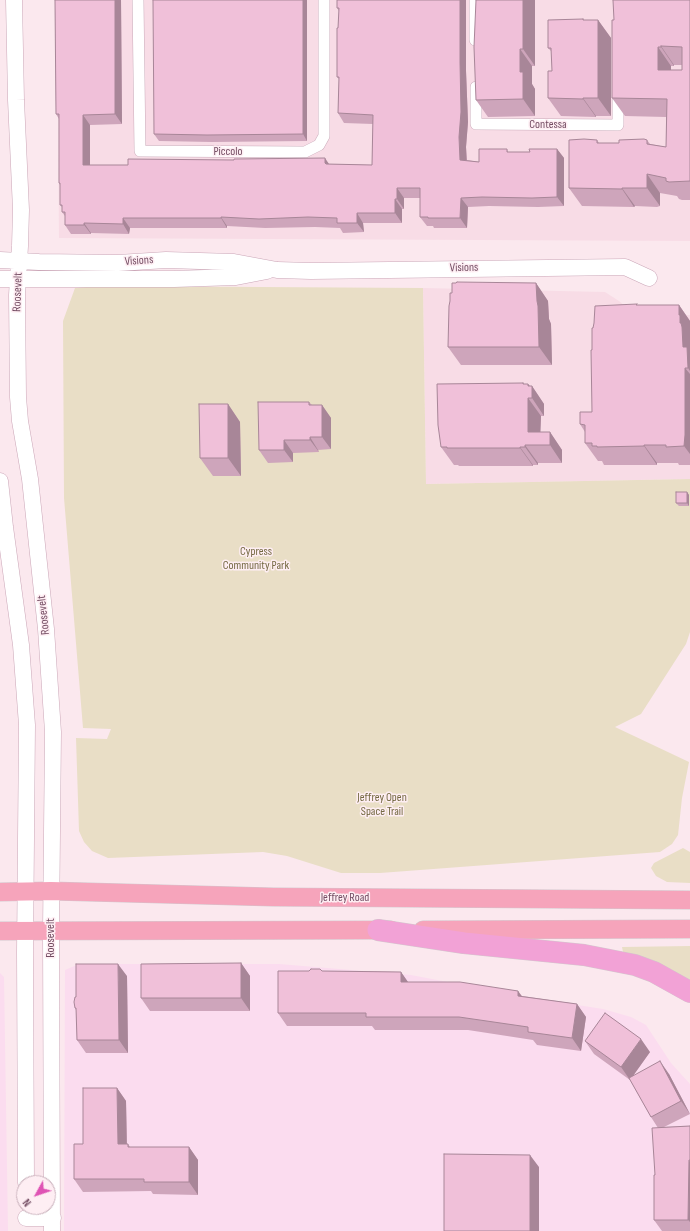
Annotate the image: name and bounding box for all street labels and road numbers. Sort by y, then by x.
street label: Contessa [529,118,567,132]
street label: Piccolo [214,145,242,159]
street label: Visions [124,253,154,269]
street label: Visions [450,261,478,275]
street label: Roosevelt [10,272,26,312]
street label: Roosevelt [35,595,53,635]
street label: Jeffrey Road [321,891,369,905]
street label: Roosevelt [44,918,58,958]

